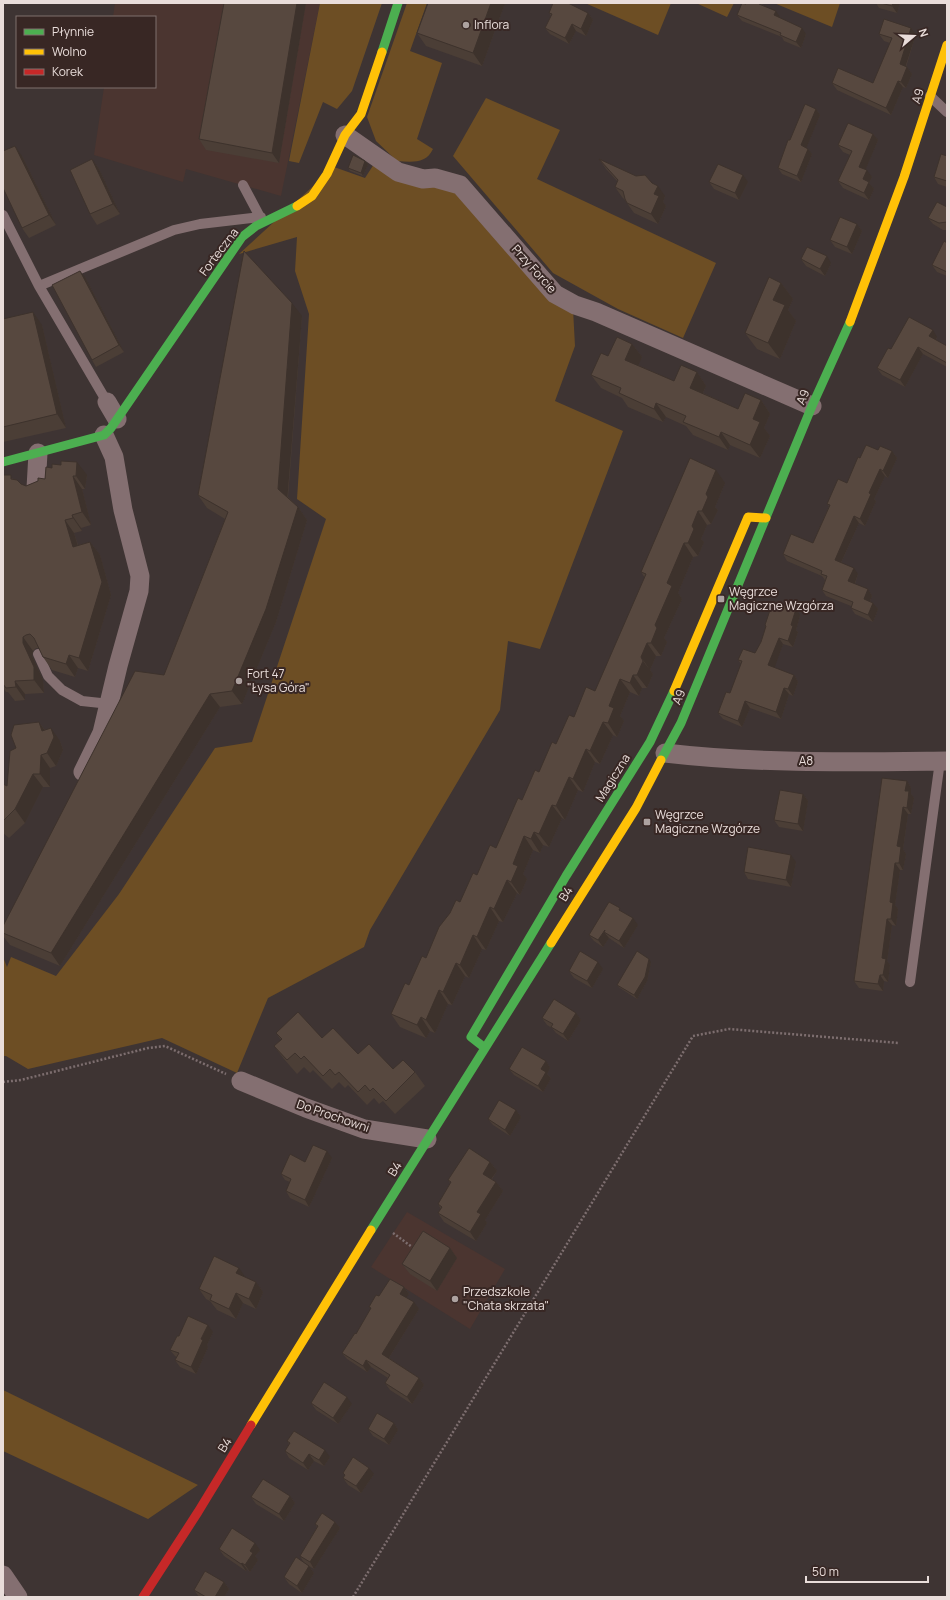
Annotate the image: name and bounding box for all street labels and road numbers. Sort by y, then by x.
street label: A9 [907,86,928,106]
street label: Forteczna [195,224,242,279]
street label: Przy Forcie [508,241,561,297]
street label: A9 [792,387,813,407]
street label: A9 [668,687,689,707]
street label: Magiczna [591,751,634,805]
street label: A8 [799,752,813,769]
street label: B4 [555,883,577,904]
street label: Do Prochowni [295,1095,372,1136]
street label: B4 [384,1158,406,1179]
street label: B4 [214,1434,236,1455]

